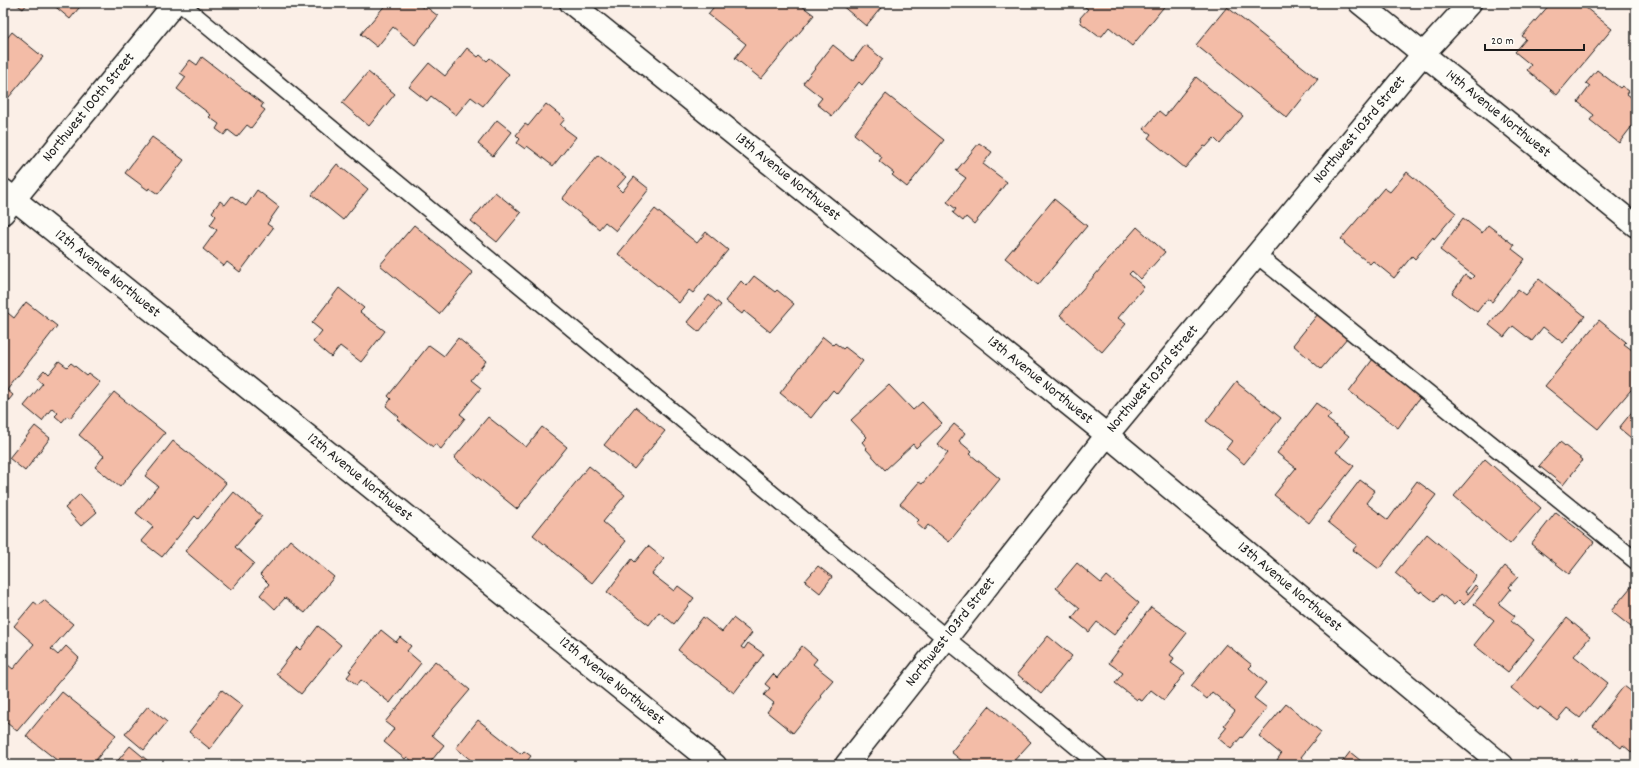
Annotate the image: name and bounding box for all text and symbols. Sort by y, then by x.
scale bar [1485,26,1584,52]
text: 20 m [1491,33,1514,50]
street label: Northwest 100th Street [38,48,141,167]
street label: 14th Avenue Northwest [1440,65,1556,164]
street label: Northwest 103rd Street [1309,71,1412,189]
street label: 13th Avenue Northwest [730,128,846,227]
street label: 12th Avenue Northwest [50,225,165,324]
street label: Northwest 103rd Street [1102,320,1205,438]
street label: 13th Avenue Northwest [982,331,1098,431]
street label: 12th Avenue Northwest [302,428,417,528]
street label: 13th Avenue Northwest [1232,537,1347,638]
street label: Northwest 103rd Street [901,573,1001,692]
street label: 12th Avenue Northwest [554,632,669,731]

